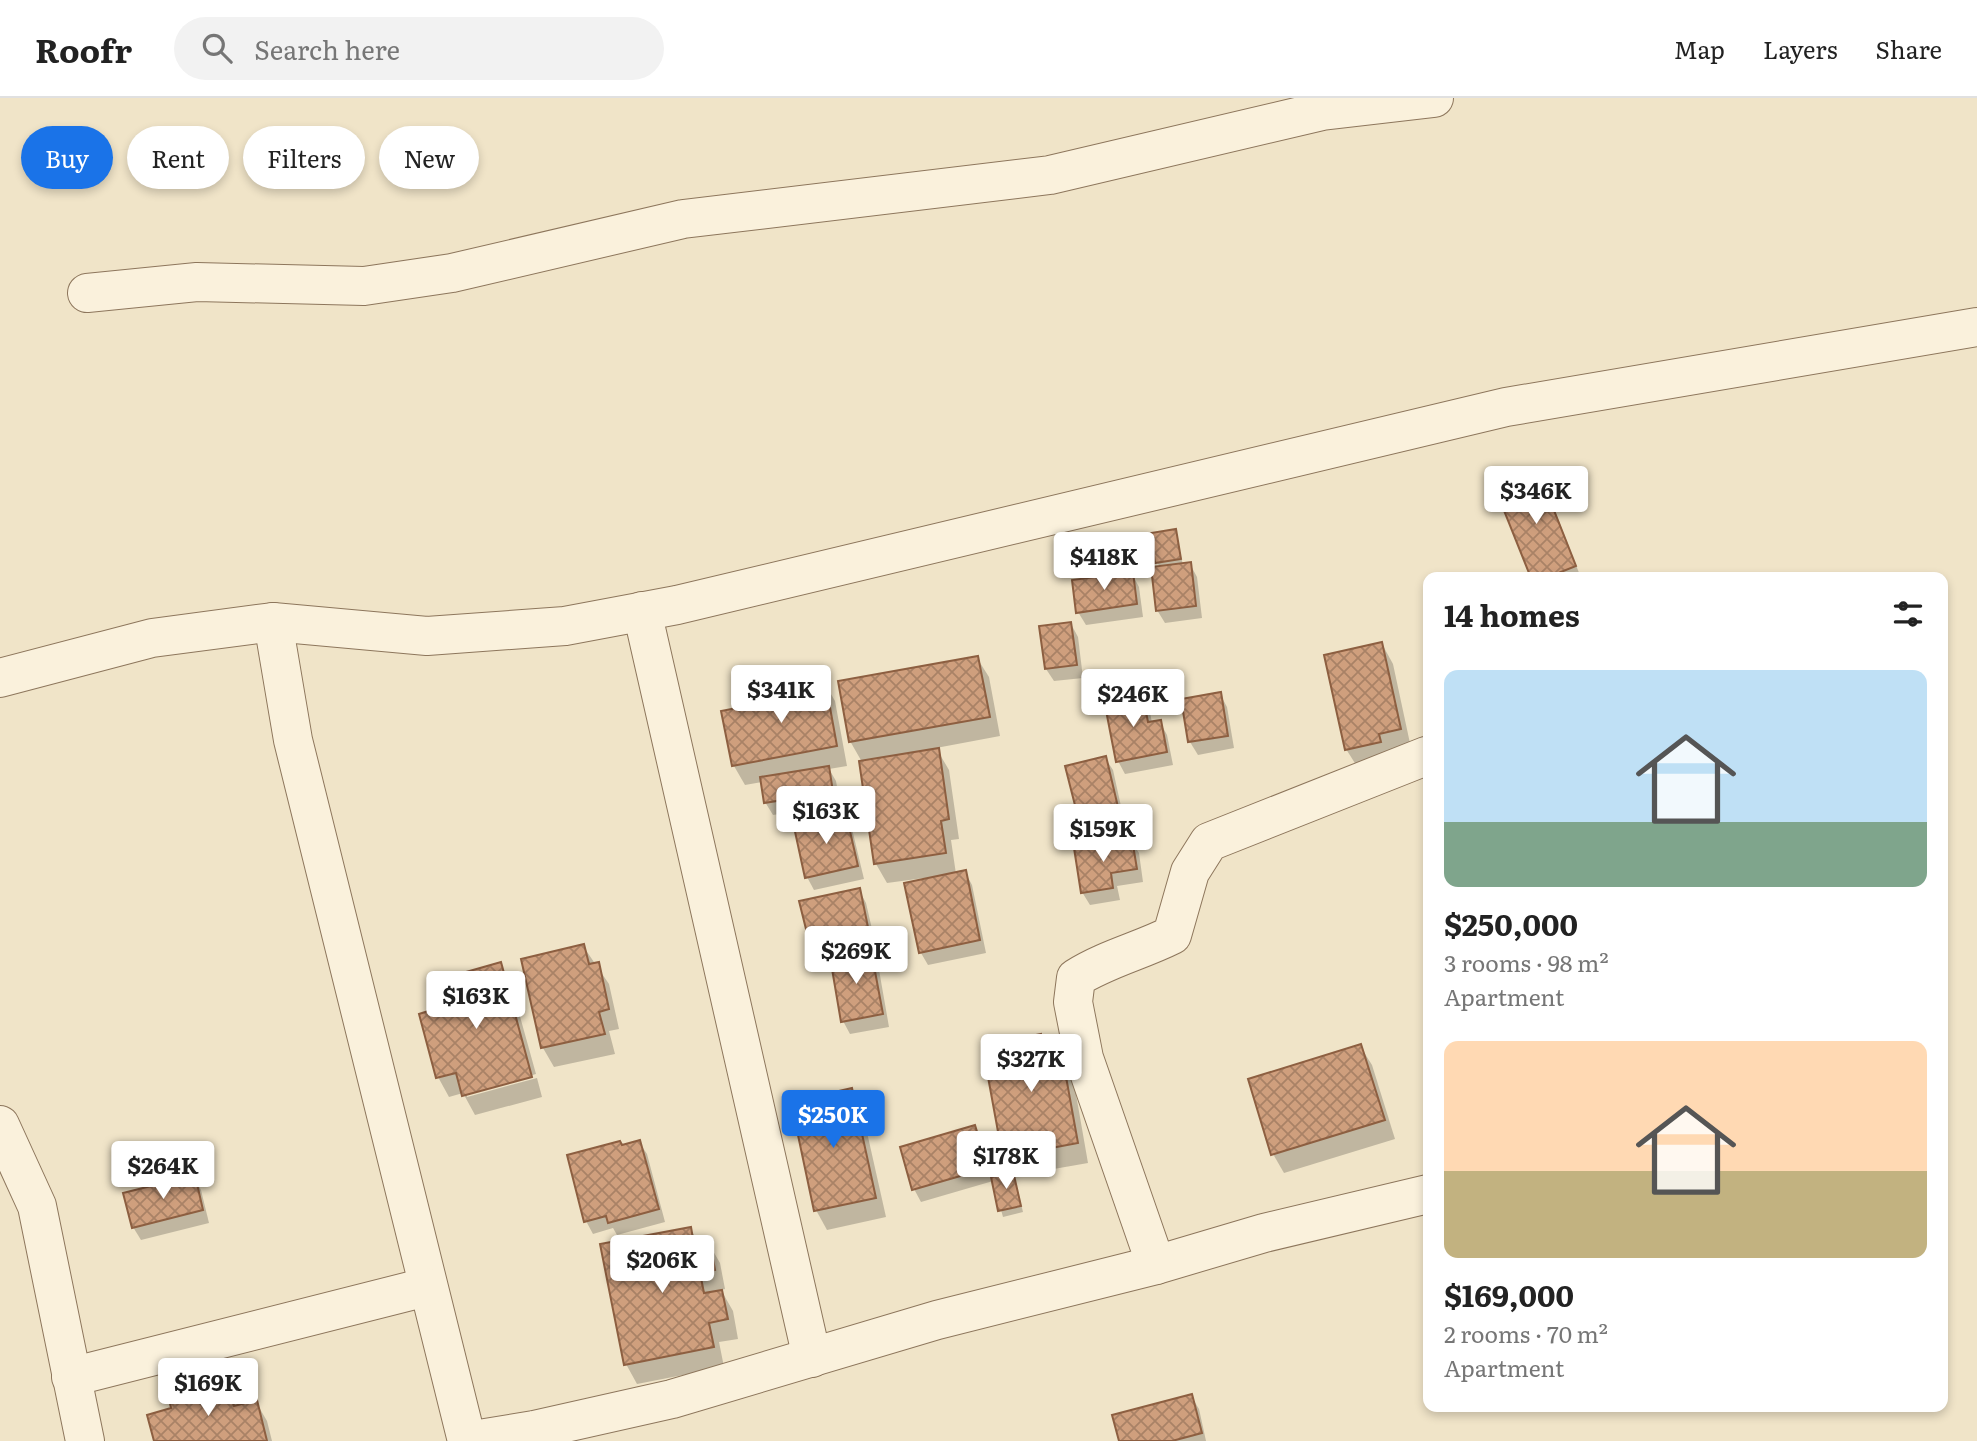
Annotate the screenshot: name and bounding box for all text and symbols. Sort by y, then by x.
search box [174,17,664,80]
text: Roofr [35,24,132,73]
icon: search [198,29,236,67]
text: Search here [254,29,400,68]
text: Map [1674,31,1725,66]
text: Layers [1763,31,1837,66]
text: Share [1875,31,1942,66]
chip: Buy [21,126,113,189]
chip: Rent [127,126,229,189]
chip: Filters [243,126,365,189]
chip: New [379,126,479,189]
pin: $346K [1487,466,1585,526]
text: $346K [1500,472,1572,506]
pin: $418K [1055,532,1153,592]
text: $418K [1070,538,1138,572]
text: 14 homes [1444,592,1580,636]
icon: filters [1889,595,1927,633]
pin: $341K [732,666,830,725]
pin: $246K [1084,670,1182,729]
text: $341K [747,671,815,705]
text: $246K [1097,675,1169,709]
icon: home [1623,716,1749,842]
pin: $163K [777,786,875,846]
text: $163K [792,792,860,826]
pin: $159K [1054,804,1152,864]
text: $159K [1070,810,1136,844]
text: $250,000 [1444,901,1578,945]
pin: $269K [807,926,905,986]
text: $269K [821,932,891,966]
text: 3 rooms · 98 m² [1444,945,1609,979]
pin: $163K [427,972,525,1031]
text: $163K [442,977,510,1011]
text: Apartment [1444,979,1564,1013]
pin: $327K [982,1034,1080,1094]
text: $327K [997,1040,1065,1074]
icon: home [1623,1087,1749,1213]
pin: $250K [784,1090,882,1150]
text: $250K [798,1096,868,1130]
pin: $178K [957,1132,1055,1191]
text: $178K [973,1137,1039,1171]
pin: $264K [114,1142,212,1201]
text: $264K [127,1147,199,1181]
pin: $206K [613,1236,711,1295]
text: $206K [626,1241,698,1275]
text: $169,000 [1444,1272,1574,1316]
text: 2 rooms · 70 m² [1444,1316,1608,1350]
text: Apartment [1444,1350,1564,1384]
pin: $169K [159,1358,257,1418]
text: $169K [174,1364,242,1398]

